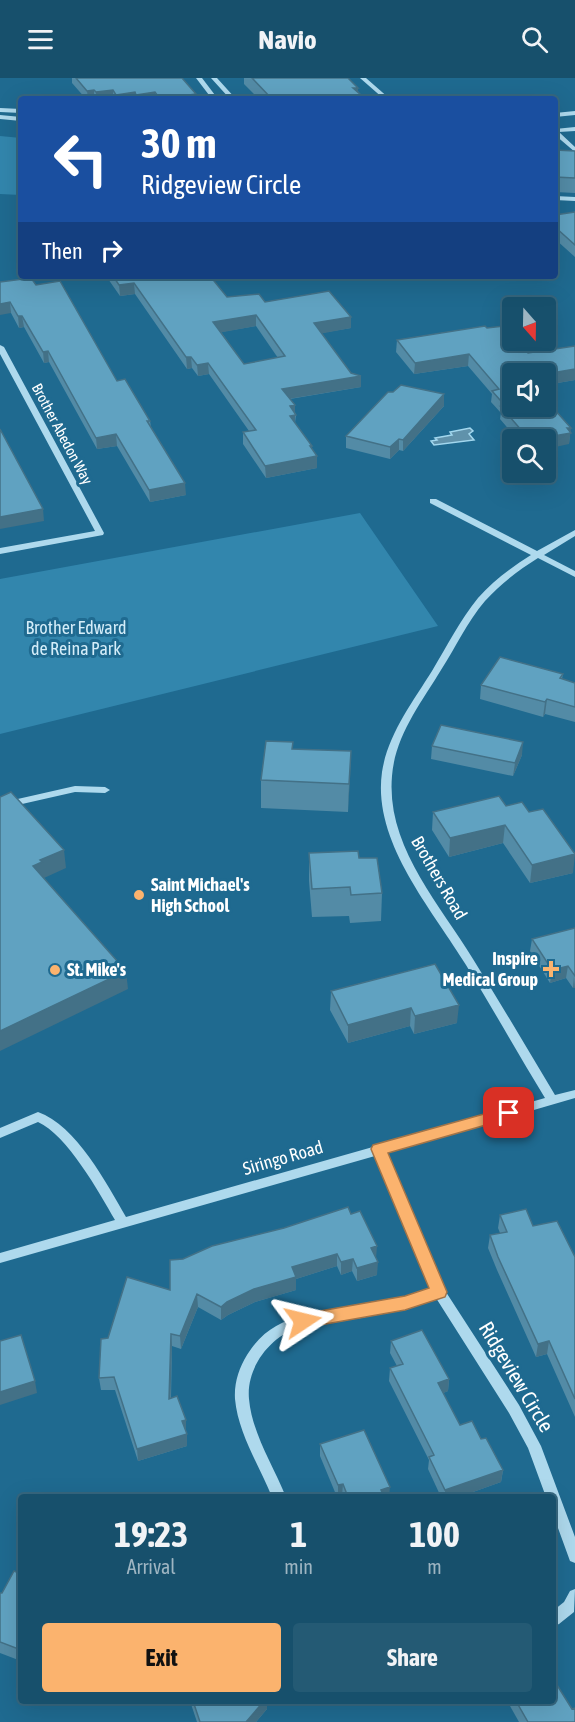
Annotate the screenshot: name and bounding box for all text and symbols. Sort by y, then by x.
icon: menu [24,23,57,56]
icon: search [518,23,551,56]
text: Navio [258,24,317,55]
text: 30 m [141,119,216,167]
icon: left [42,120,120,198]
text: Ridgeview Circle [141,169,301,200]
icon: right [95,234,128,267]
text: Then [42,238,83,264]
north arrow [502,297,556,351]
map controls [502,297,556,483]
button: sound [502,363,556,417]
street label: Brother Abedon Way [29,380,96,487]
button: search [502,429,556,483]
park label: Brother Edward de Reina Park [25,617,127,659]
street label: Brothers Road [407,832,472,923]
place label: Saint Michael's High School [151,874,250,916]
marker: Saint Michael's High School [132,888,146,902]
place label: Inspire Medical Group [442,948,538,990]
place label: St. Mike's [67,959,127,980]
marker: Inspire Medical Group [542,960,560,978]
marker: St. Mike's [48,963,62,977]
pin [483,1087,534,1138]
icon: arrive [492,1096,525,1129]
street label: Siringo Road [240,1136,325,1179]
position arrow [271,1289,335,1353]
street label: Ridgeview Circle [474,1317,559,1436]
text: 19:23 [114,1513,188,1555]
text: 1 [290,1513,307,1555]
text: 100 [409,1513,460,1555]
text: Arrival [127,1555,176,1578]
text: min [284,1555,313,1578]
text: m [427,1555,442,1578]
button: Exit [42,1623,281,1692]
button: Share [293,1623,532,1692]

